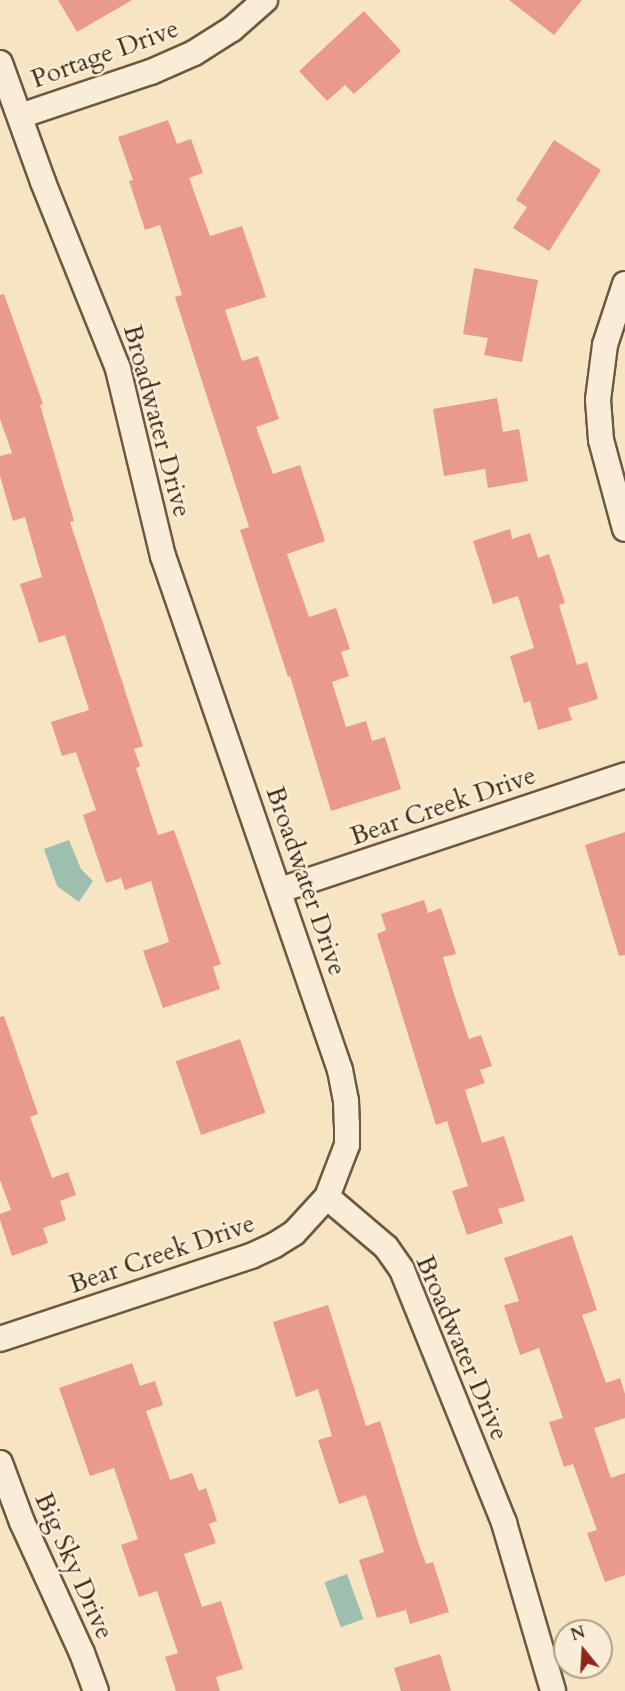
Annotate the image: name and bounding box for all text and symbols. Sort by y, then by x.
street label: Portage Drive [27,13,183,95]
street label: Broadwater Drive [116,321,198,521]
street label: Bear Creek Drive [346,760,540,852]
street label: Broadwater Drive [259,782,353,980]
street label: Bear Creek Drive [65,1208,259,1300]
street label: Broadwater Drive [409,1251,515,1445]
street label: Big Sky Drive [28,1488,120,1644]
north arrow [553,1619,613,1679]
text: N [568,1621,588,1646]

